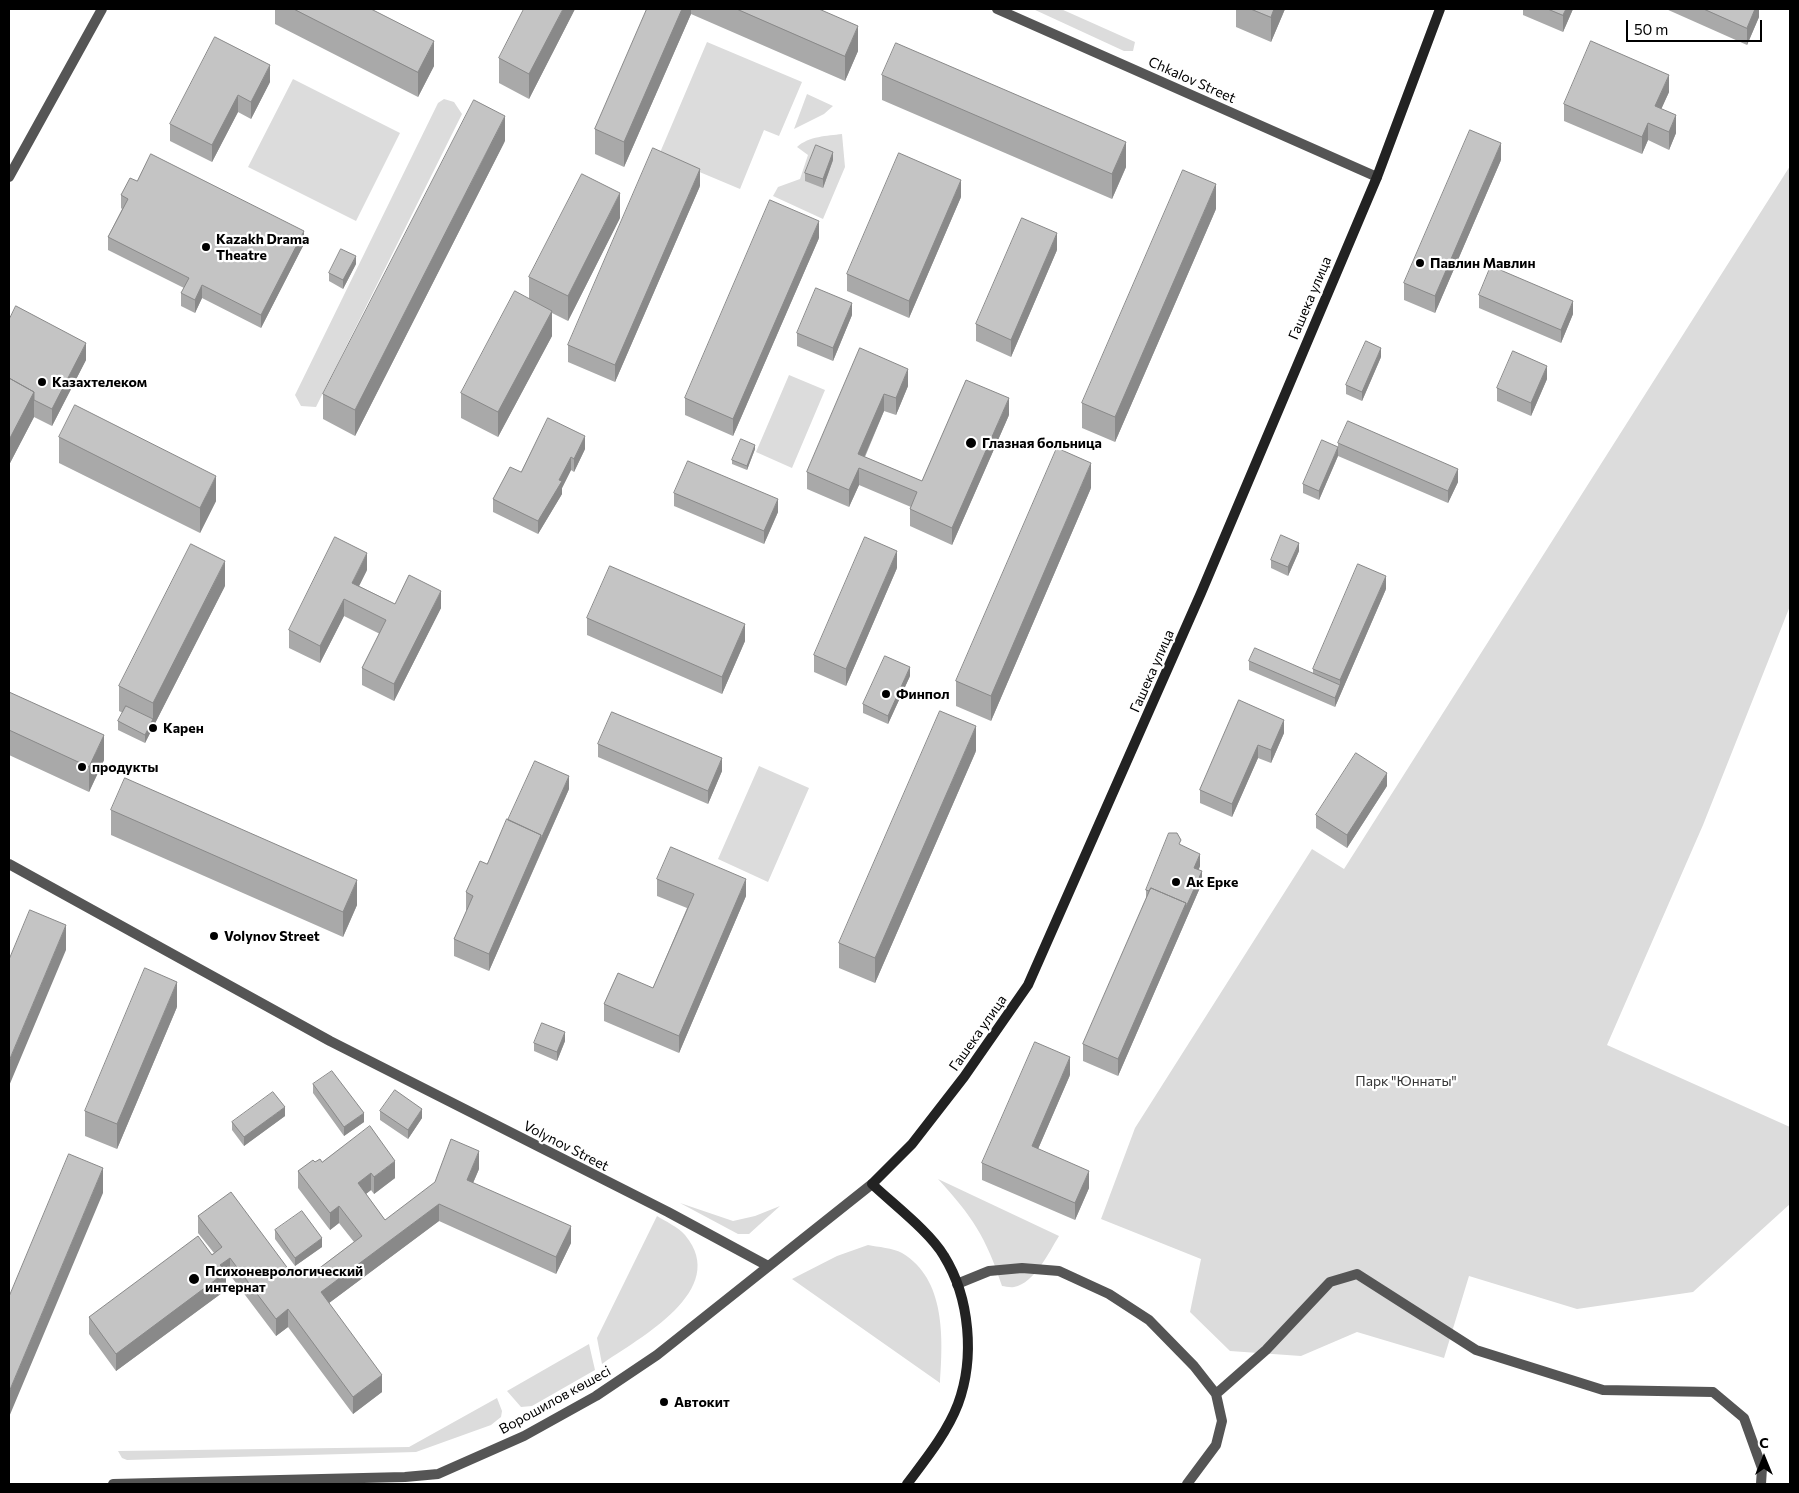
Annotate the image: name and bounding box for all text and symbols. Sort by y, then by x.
scale bar [1629,10,1765,42]
text: 50 m [1634,20,1668,38]
street label: Chkalov Street [1146,53,1238,107]
place label: Kazakh Drama Theatre [216,231,309,264]
marker: Kazakh Drama Theatre [200,241,212,253]
street label: Гашека улица [1285,254,1335,342]
place label: Павлин Мавлин [1430,255,1536,271]
marker: Павлин Мавлин [1414,257,1426,269]
place label: Казахтелеком [52,374,147,390]
marker: Казахтелеком [36,376,48,388]
place label: Глазная больница [982,435,1102,451]
marker: Глазная больница [964,436,978,450]
street label: Гашека улица [1126,627,1178,715]
place label: Финпол [896,686,950,702]
marker: Финпол [880,688,892,700]
place label: Карен [163,720,204,736]
marker: Карен [147,722,159,734]
place label: продукты [92,759,158,775]
marker: продукты [76,761,88,773]
place label: Ак Ерке [1186,874,1238,890]
marker: Ак Ерке [1170,876,1182,888]
place label: Volynov Street [224,928,320,944]
marker: Volynov Street [208,930,220,942]
street label: Гашека улица [946,992,1010,1074]
park label: Парк "Юннаты" [1355,1073,1457,1089]
street label: Volynov Street [521,1117,611,1175]
place label: Психоневрологический интернат [205,1263,363,1295]
marker: Психоневрологический интернат [187,1272,201,1286]
street label: Ворошилов көшесі [496,1362,614,1438]
place label: Автокит [674,1394,730,1410]
marker: Автокит [658,1396,670,1408]
north arrow [1739,1433,1789,1483]
text: С [1759,1434,1769,1451]

